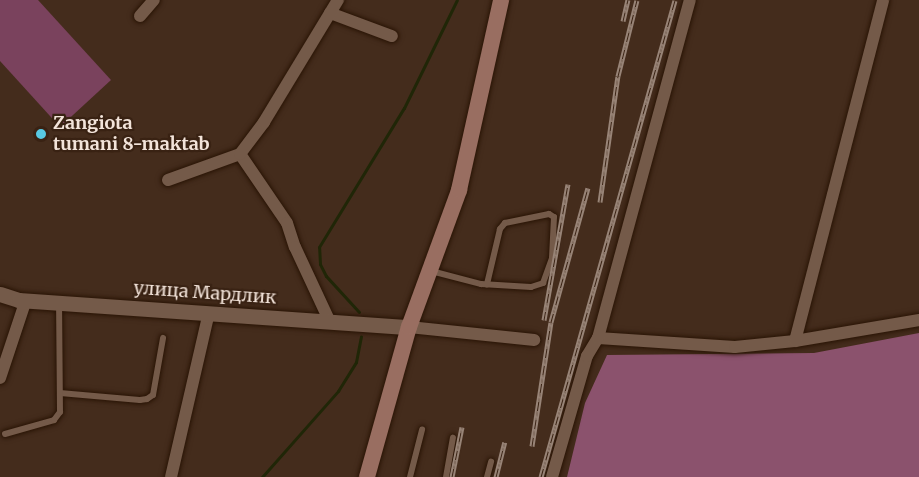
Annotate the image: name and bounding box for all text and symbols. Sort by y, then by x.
place label: Zangiota tumani 8-maktab [53,113,210,156]
marker: Zangiota tumani 8-maktab [34,127,48,141]
street label: улица Мардлик [133,277,277,309]

